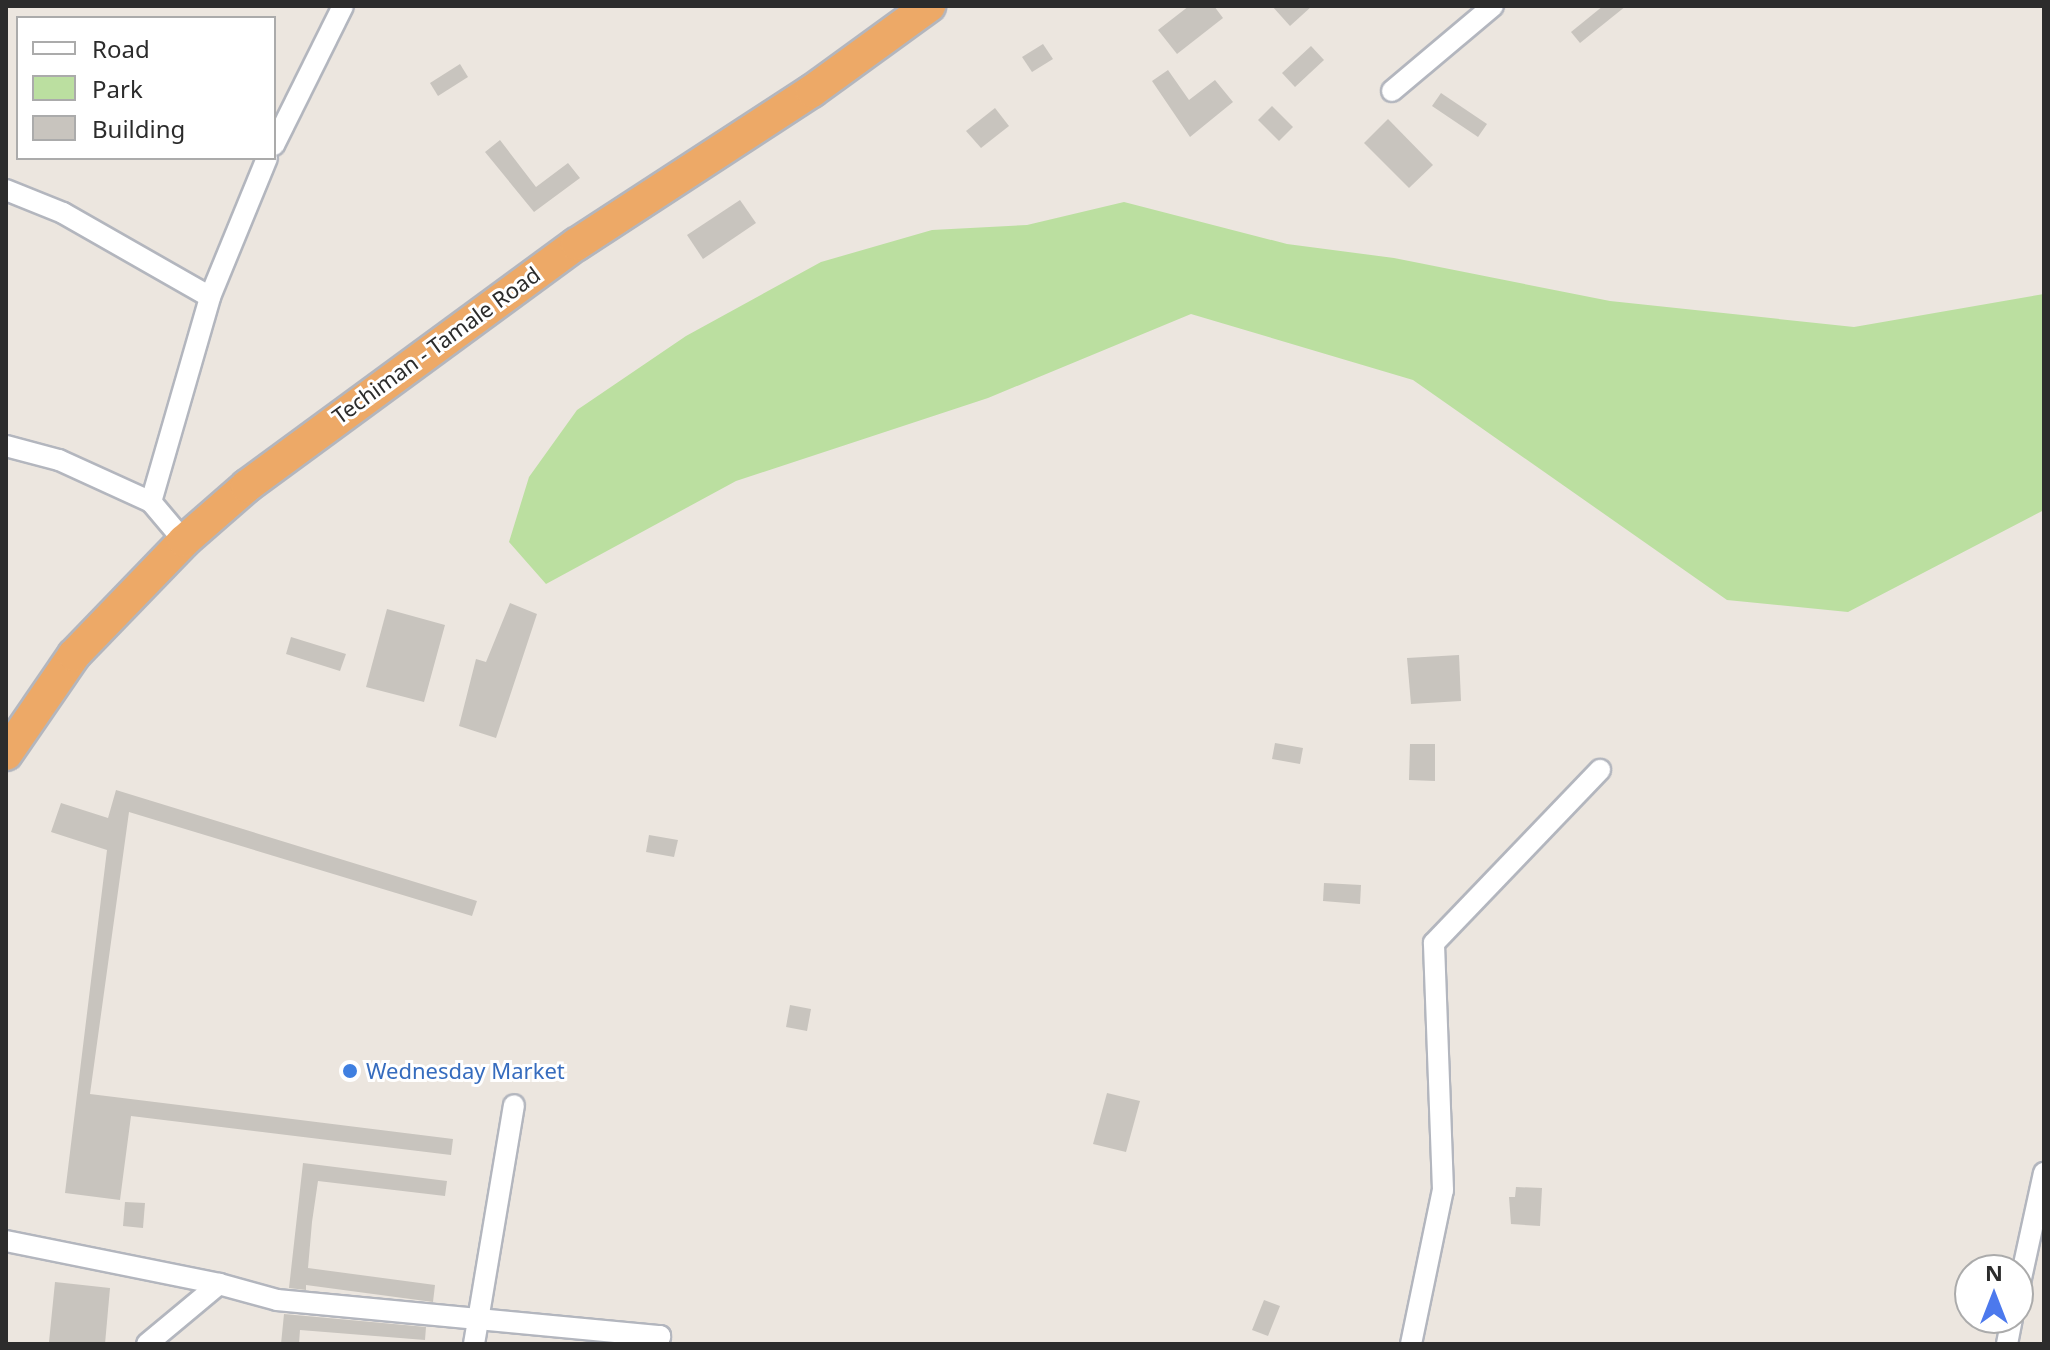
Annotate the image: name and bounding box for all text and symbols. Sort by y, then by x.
legend [16,16,276,160]
text: Road [92,32,150,65]
text: Park [92,72,143,105]
text: Building [92,112,185,145]
street label: Techiman - Tamale Road [327,261,545,429]
place label: Wednesday Market [366,1058,565,1084]
marker: Wednesday Market [341,1062,359,1080]
north arrow [1954,1254,2034,1334]
text: N [1985,1257,2003,1287]

